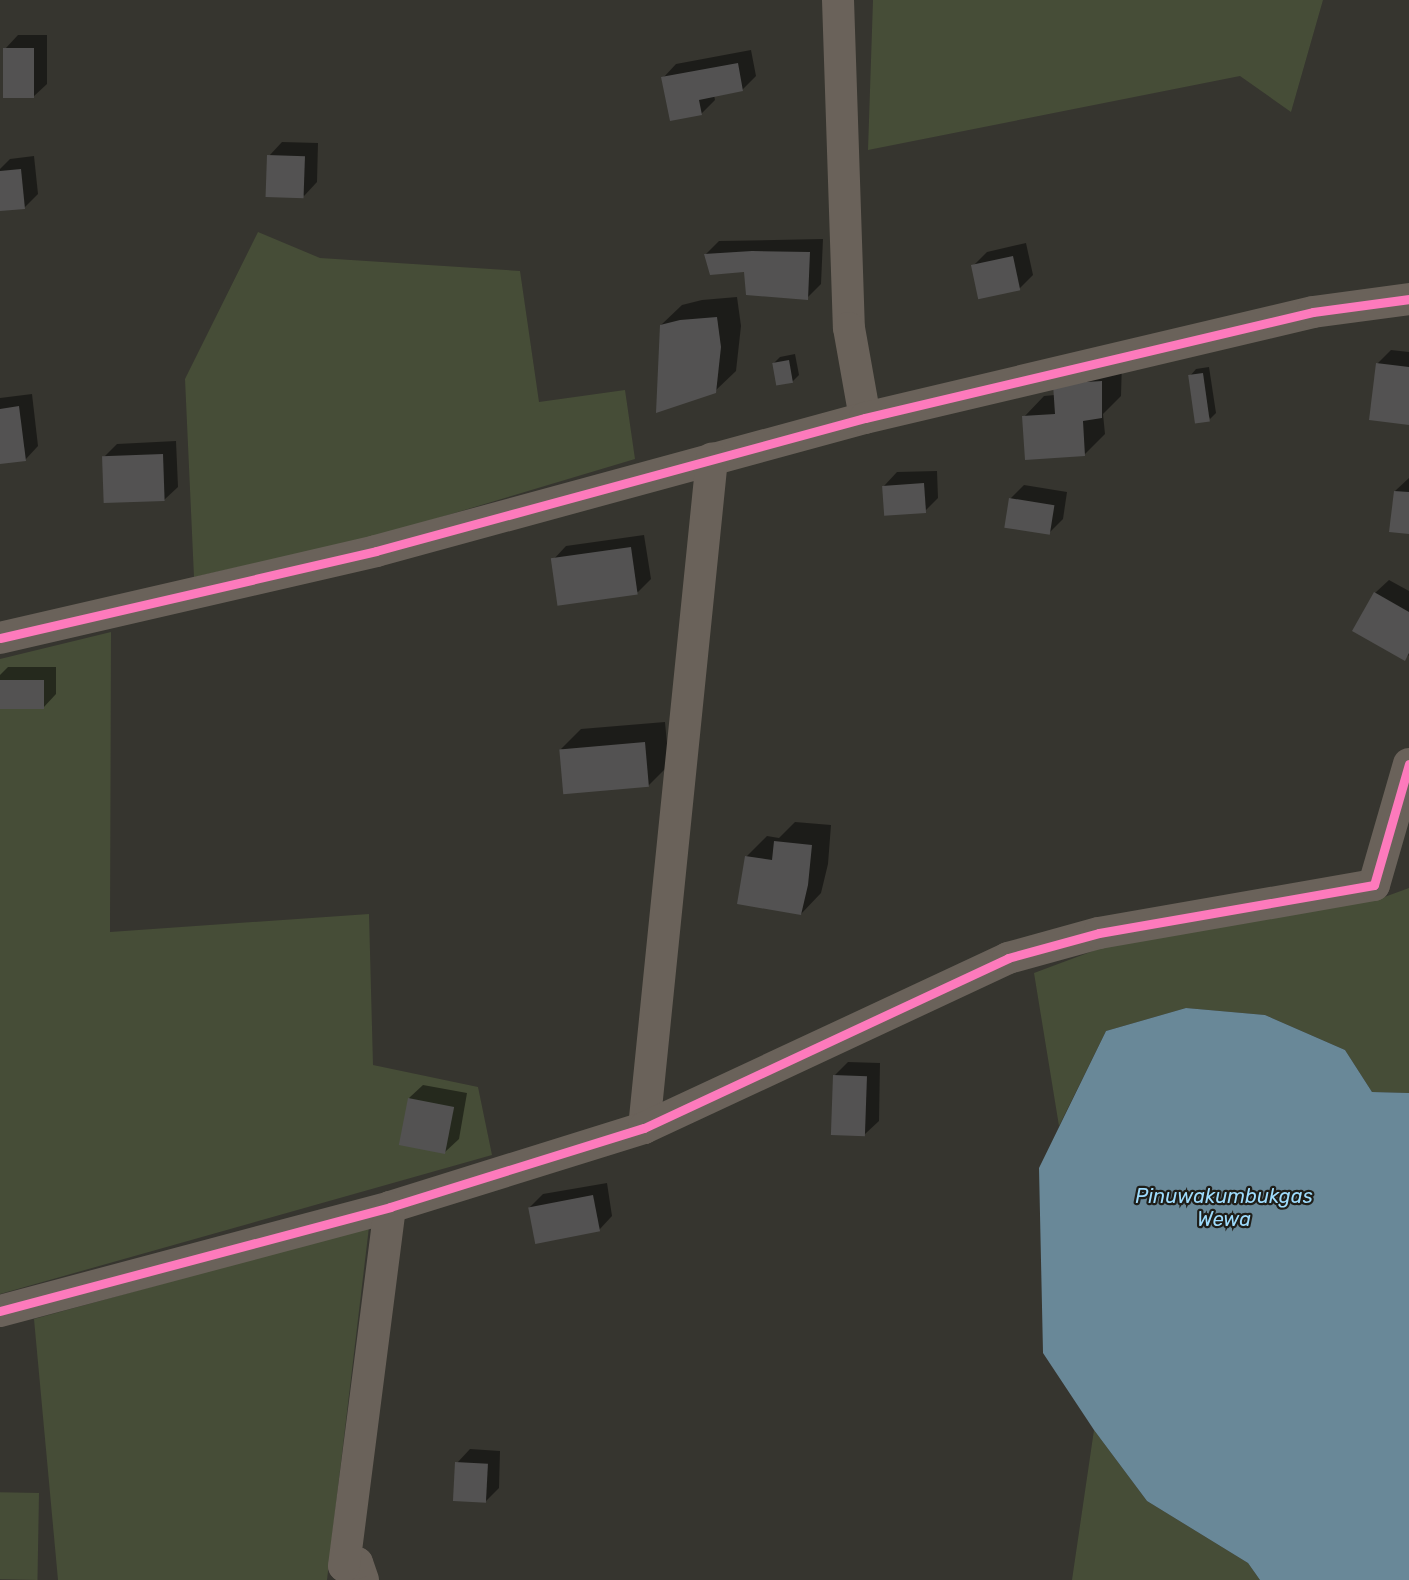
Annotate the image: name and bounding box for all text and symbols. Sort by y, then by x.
water label: Pinuwakumbukgas Wewa [1135,1184,1313,1231]

